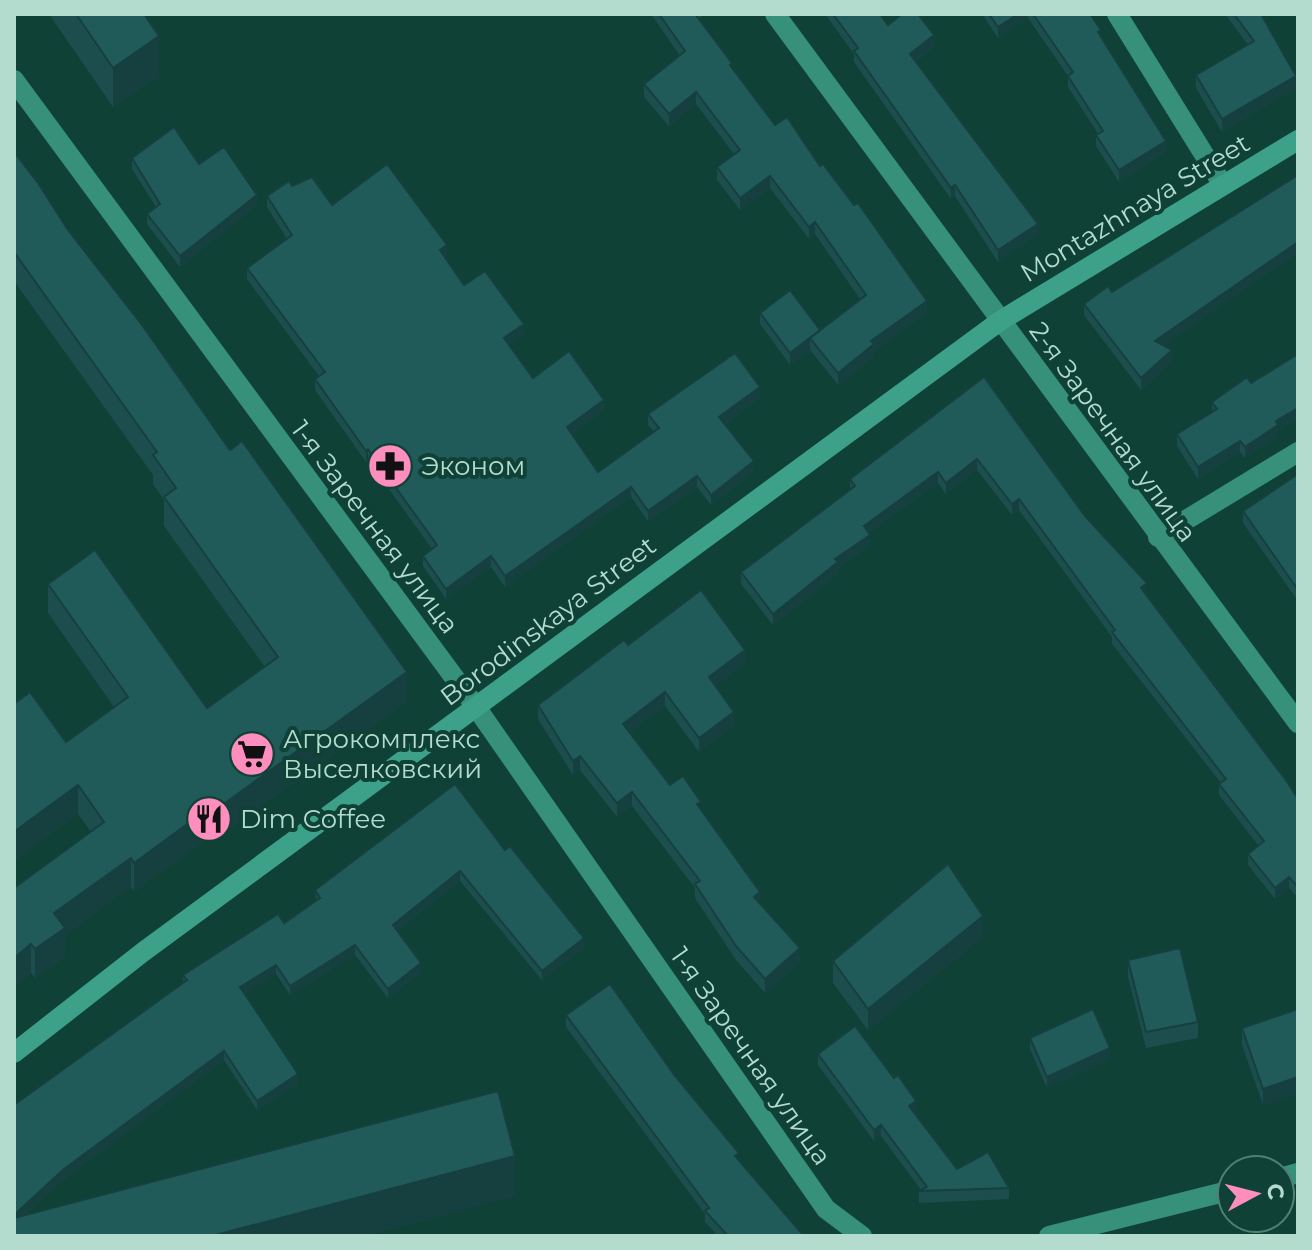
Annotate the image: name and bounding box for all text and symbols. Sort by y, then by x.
street label: Montazhnaya Street [1015,127,1255,289]
street label: 2-я Заречная улица [1023,316,1203,548]
street label: 1-я Заречная улица [284,414,466,640]
pharmacy icon: Эконом [366,442,414,490]
place label: Эконом [421,450,525,482]
street label: Borodinskaya Street [434,529,662,713]
place label: Агрокомплекс Выселковский [283,723,482,785]
supermarket icon: Агрокомплекс Выселковский [228,730,276,778]
restaurant icon: Dim Coffee [185,795,233,843]
place label: Dim Coffee [240,803,386,835]
street label: 1-я Заречная улица [664,941,838,1171]
north arrow [1216,1154,1296,1234]
text: С [1261,1182,1290,1201]

